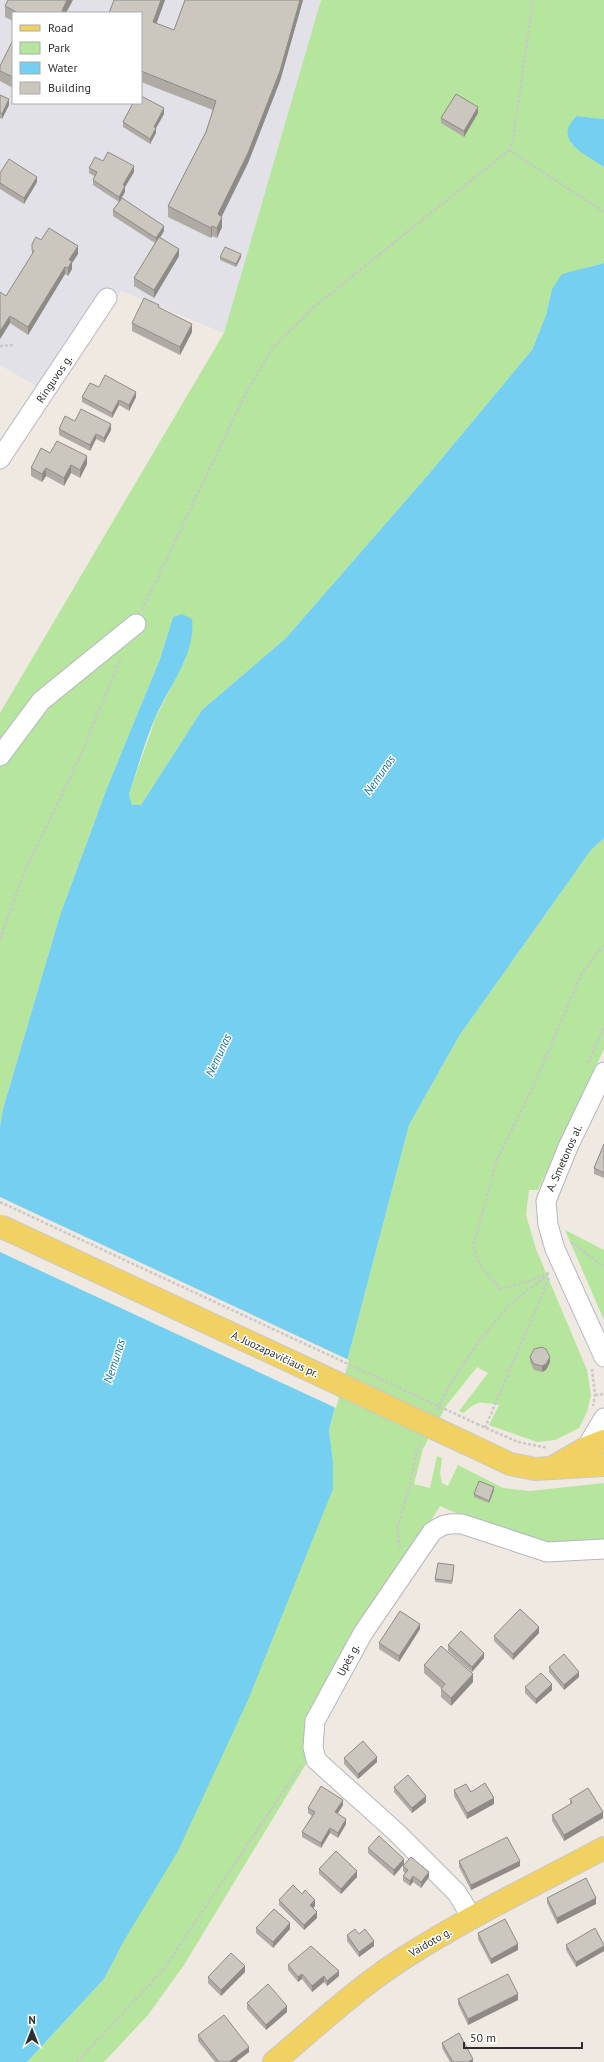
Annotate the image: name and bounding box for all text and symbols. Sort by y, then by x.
legend [12,12,142,104]
text: Road [48,20,73,35]
text: Park [48,40,70,55]
text: Water [48,60,78,75]
text: Building [48,80,91,95]
street label: Ringuvos g. [33,353,75,405]
water label: Nemunas [360,752,398,798]
water label: Nemunas [202,1031,234,1079]
street label: A. Smetonos al. [543,1122,585,1194]
street label: A. Juozapavičiaus pr. [229,1328,321,1380]
water label: Nemunas [100,1337,128,1385]
street label: Upės g. [334,1641,362,1679]
street label: Vaidoto g. [405,1924,454,1960]
north arrow [12,2010,52,2050]
text: N [28,2013,36,2027]
scale bar [464,2024,582,2050]
text: 50 m [470,2030,496,2045]

